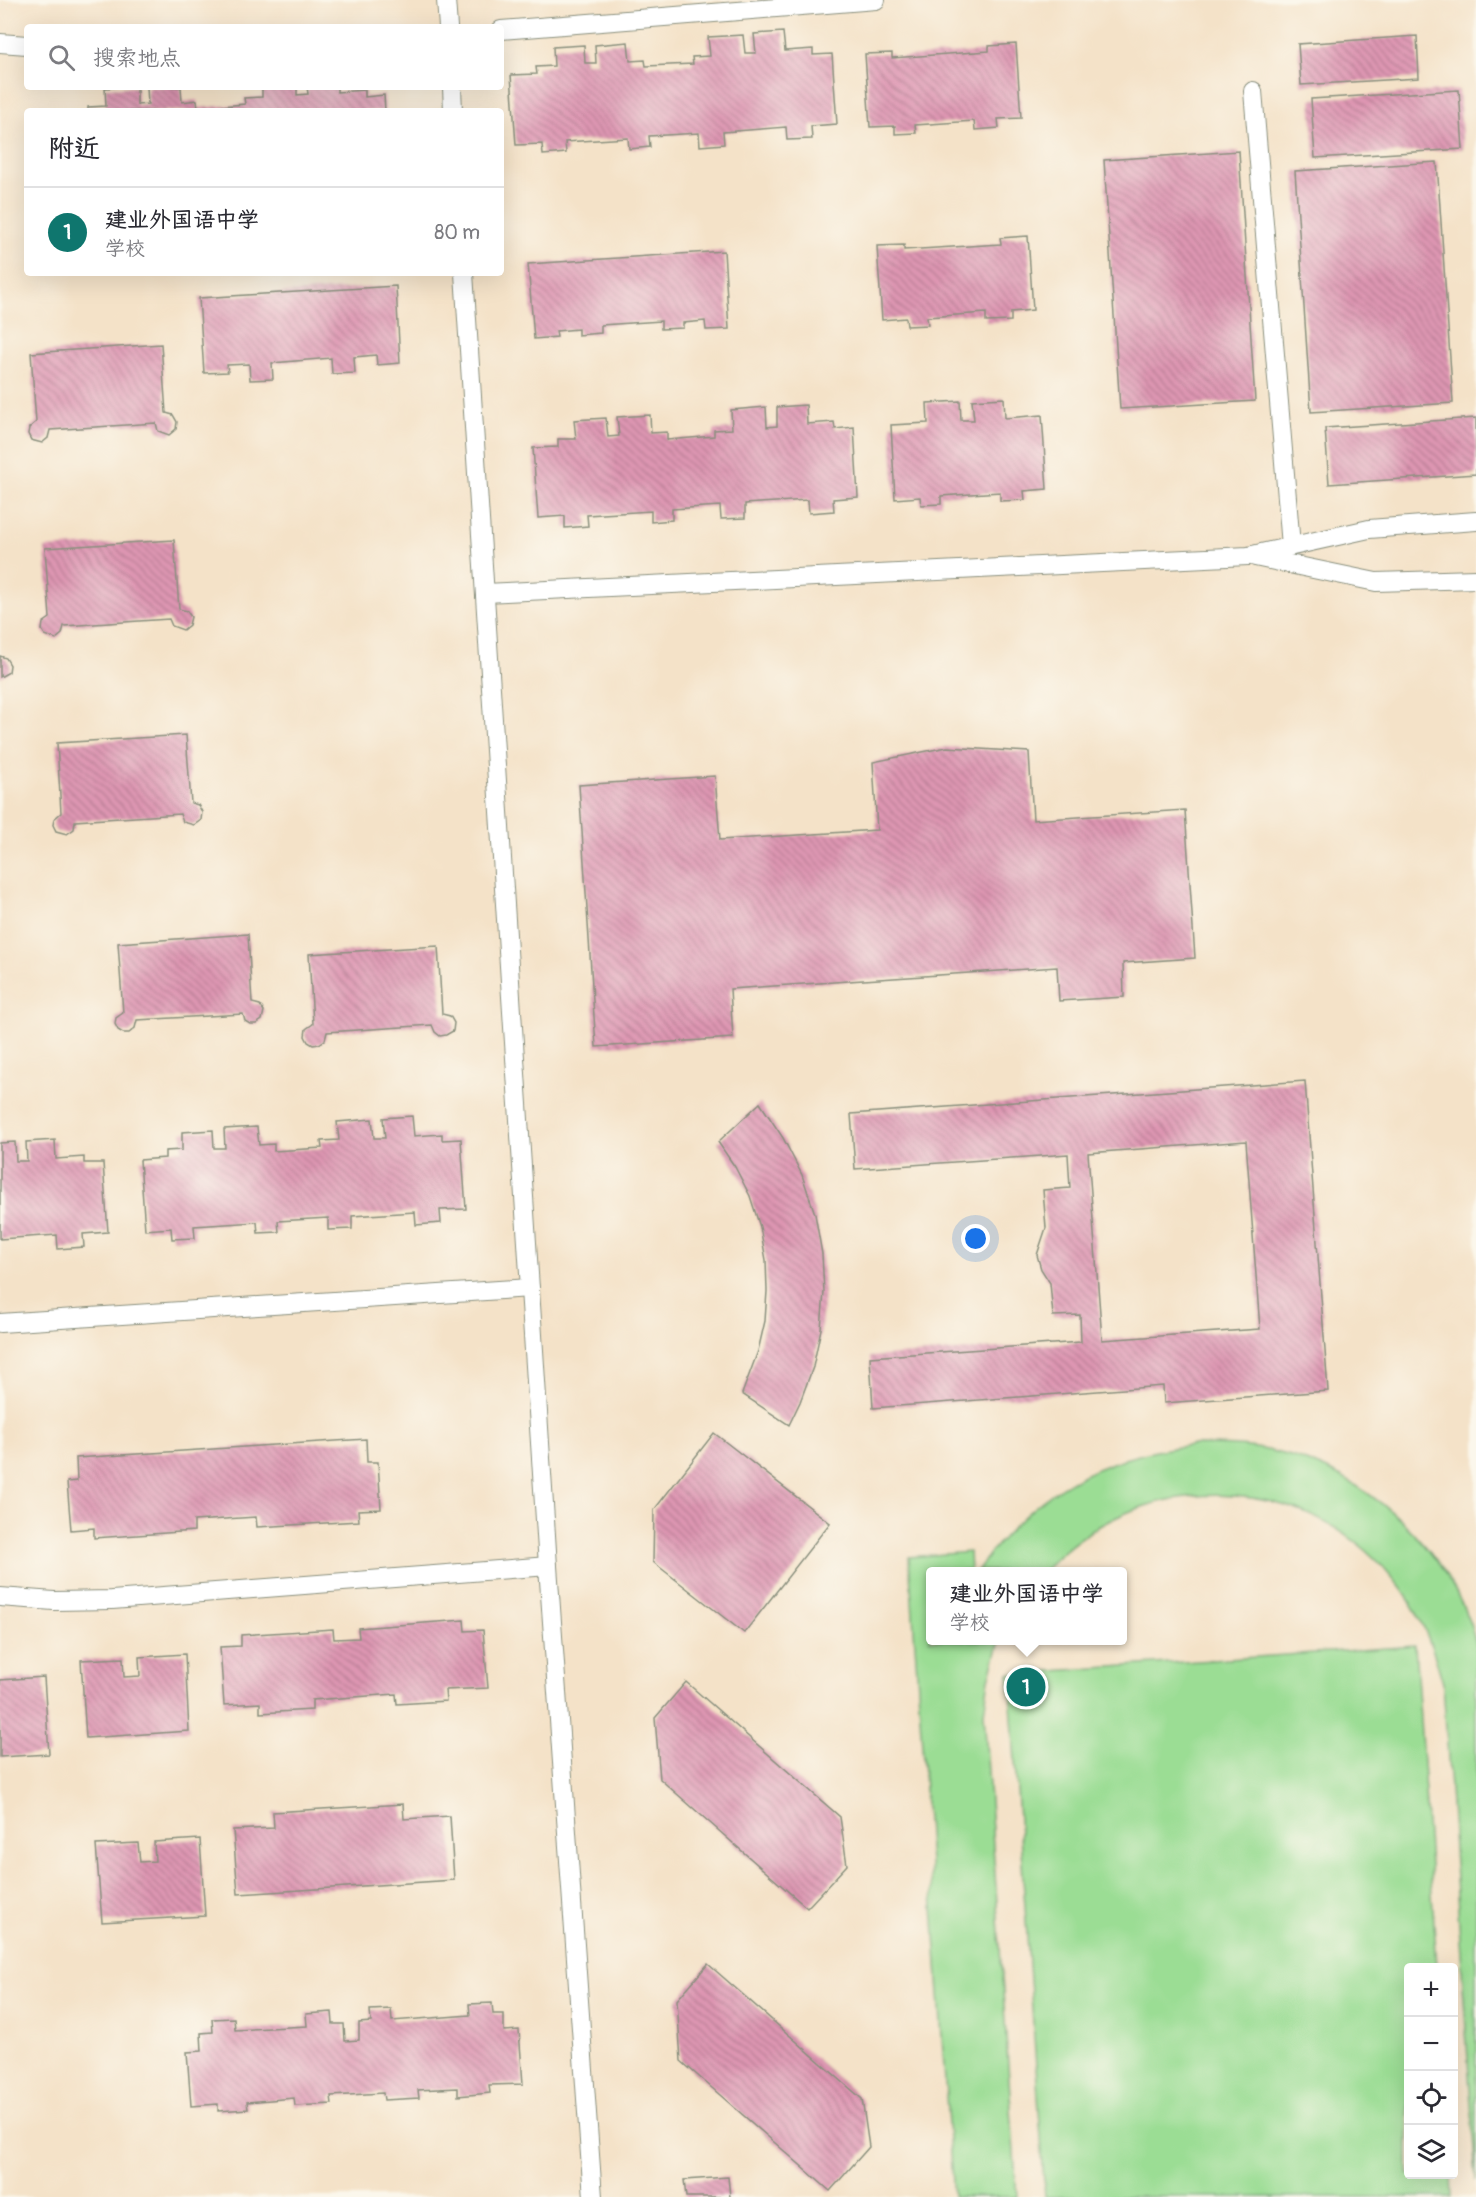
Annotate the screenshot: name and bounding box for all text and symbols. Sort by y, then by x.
search box [24,24,504,90]
icon: search [45,41,78,74]
text: 搜索地点 [93,44,181,72]
text: 附近 [48,133,100,165]
text: 建业外国语中学 [105,206,259,234]
text: 1 [64,220,71,245]
text: 80 m [434,220,480,245]
text: 学校 [105,236,145,261]
your location [961,1224,990,1253]
popup [926,1567,1127,1645]
text: 建业外国语中学 [949,1580,1104,1608]
text: 学校 [949,1610,989,1635]
pin: 1 [1006,1664,1046,1710]
map controls [1404,1963,1458,2179]
button: + [1404,1963,1458,2017]
button: − [1404,2017,1458,2071]
button: locate [1404,2071,1458,2125]
button: layers [1404,2125,1458,2179]

